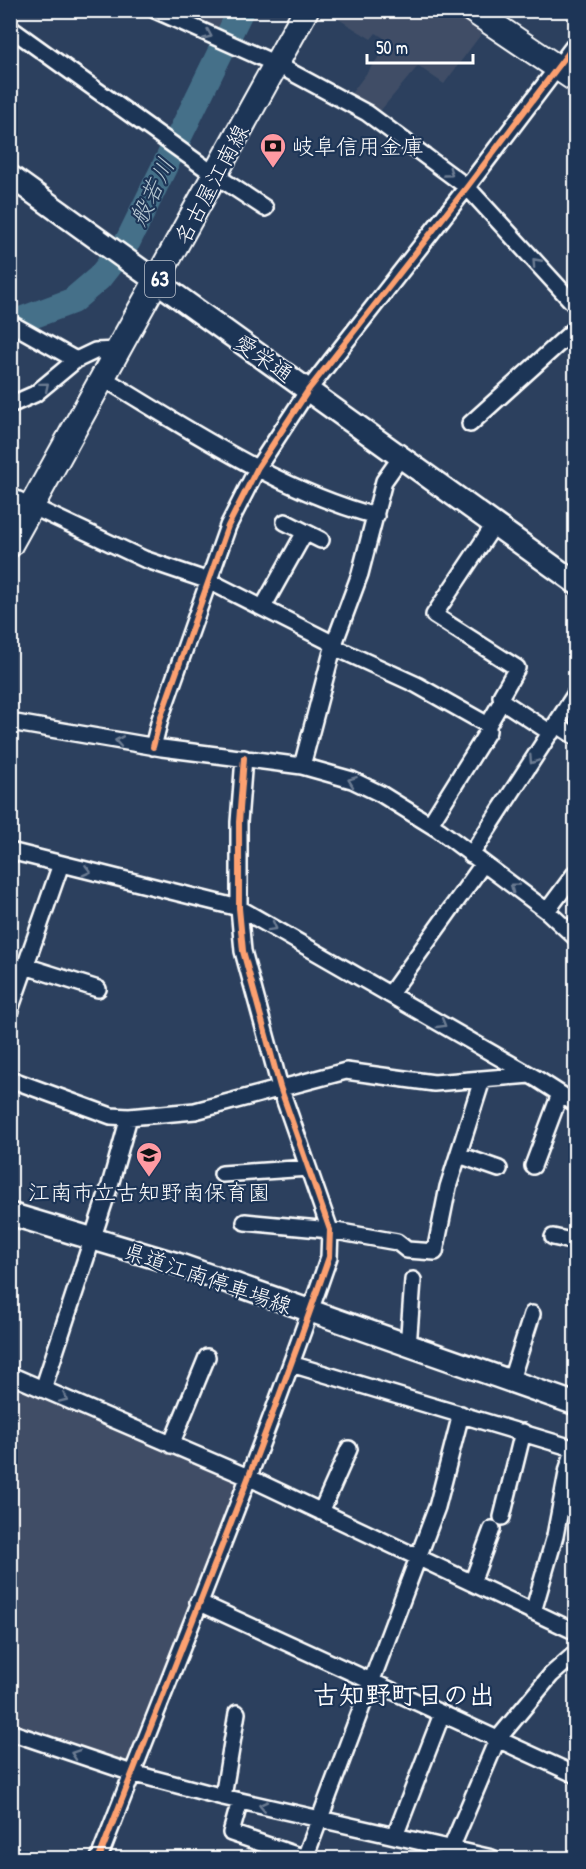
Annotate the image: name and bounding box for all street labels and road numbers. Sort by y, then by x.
street label: 名古屋江南線 [167,119,255,249]
road number: 63 [145,261,175,297]
street label: 愛栄通 [228,327,300,389]
street label: 県道江南停車場線 [120,1235,296,1321]

